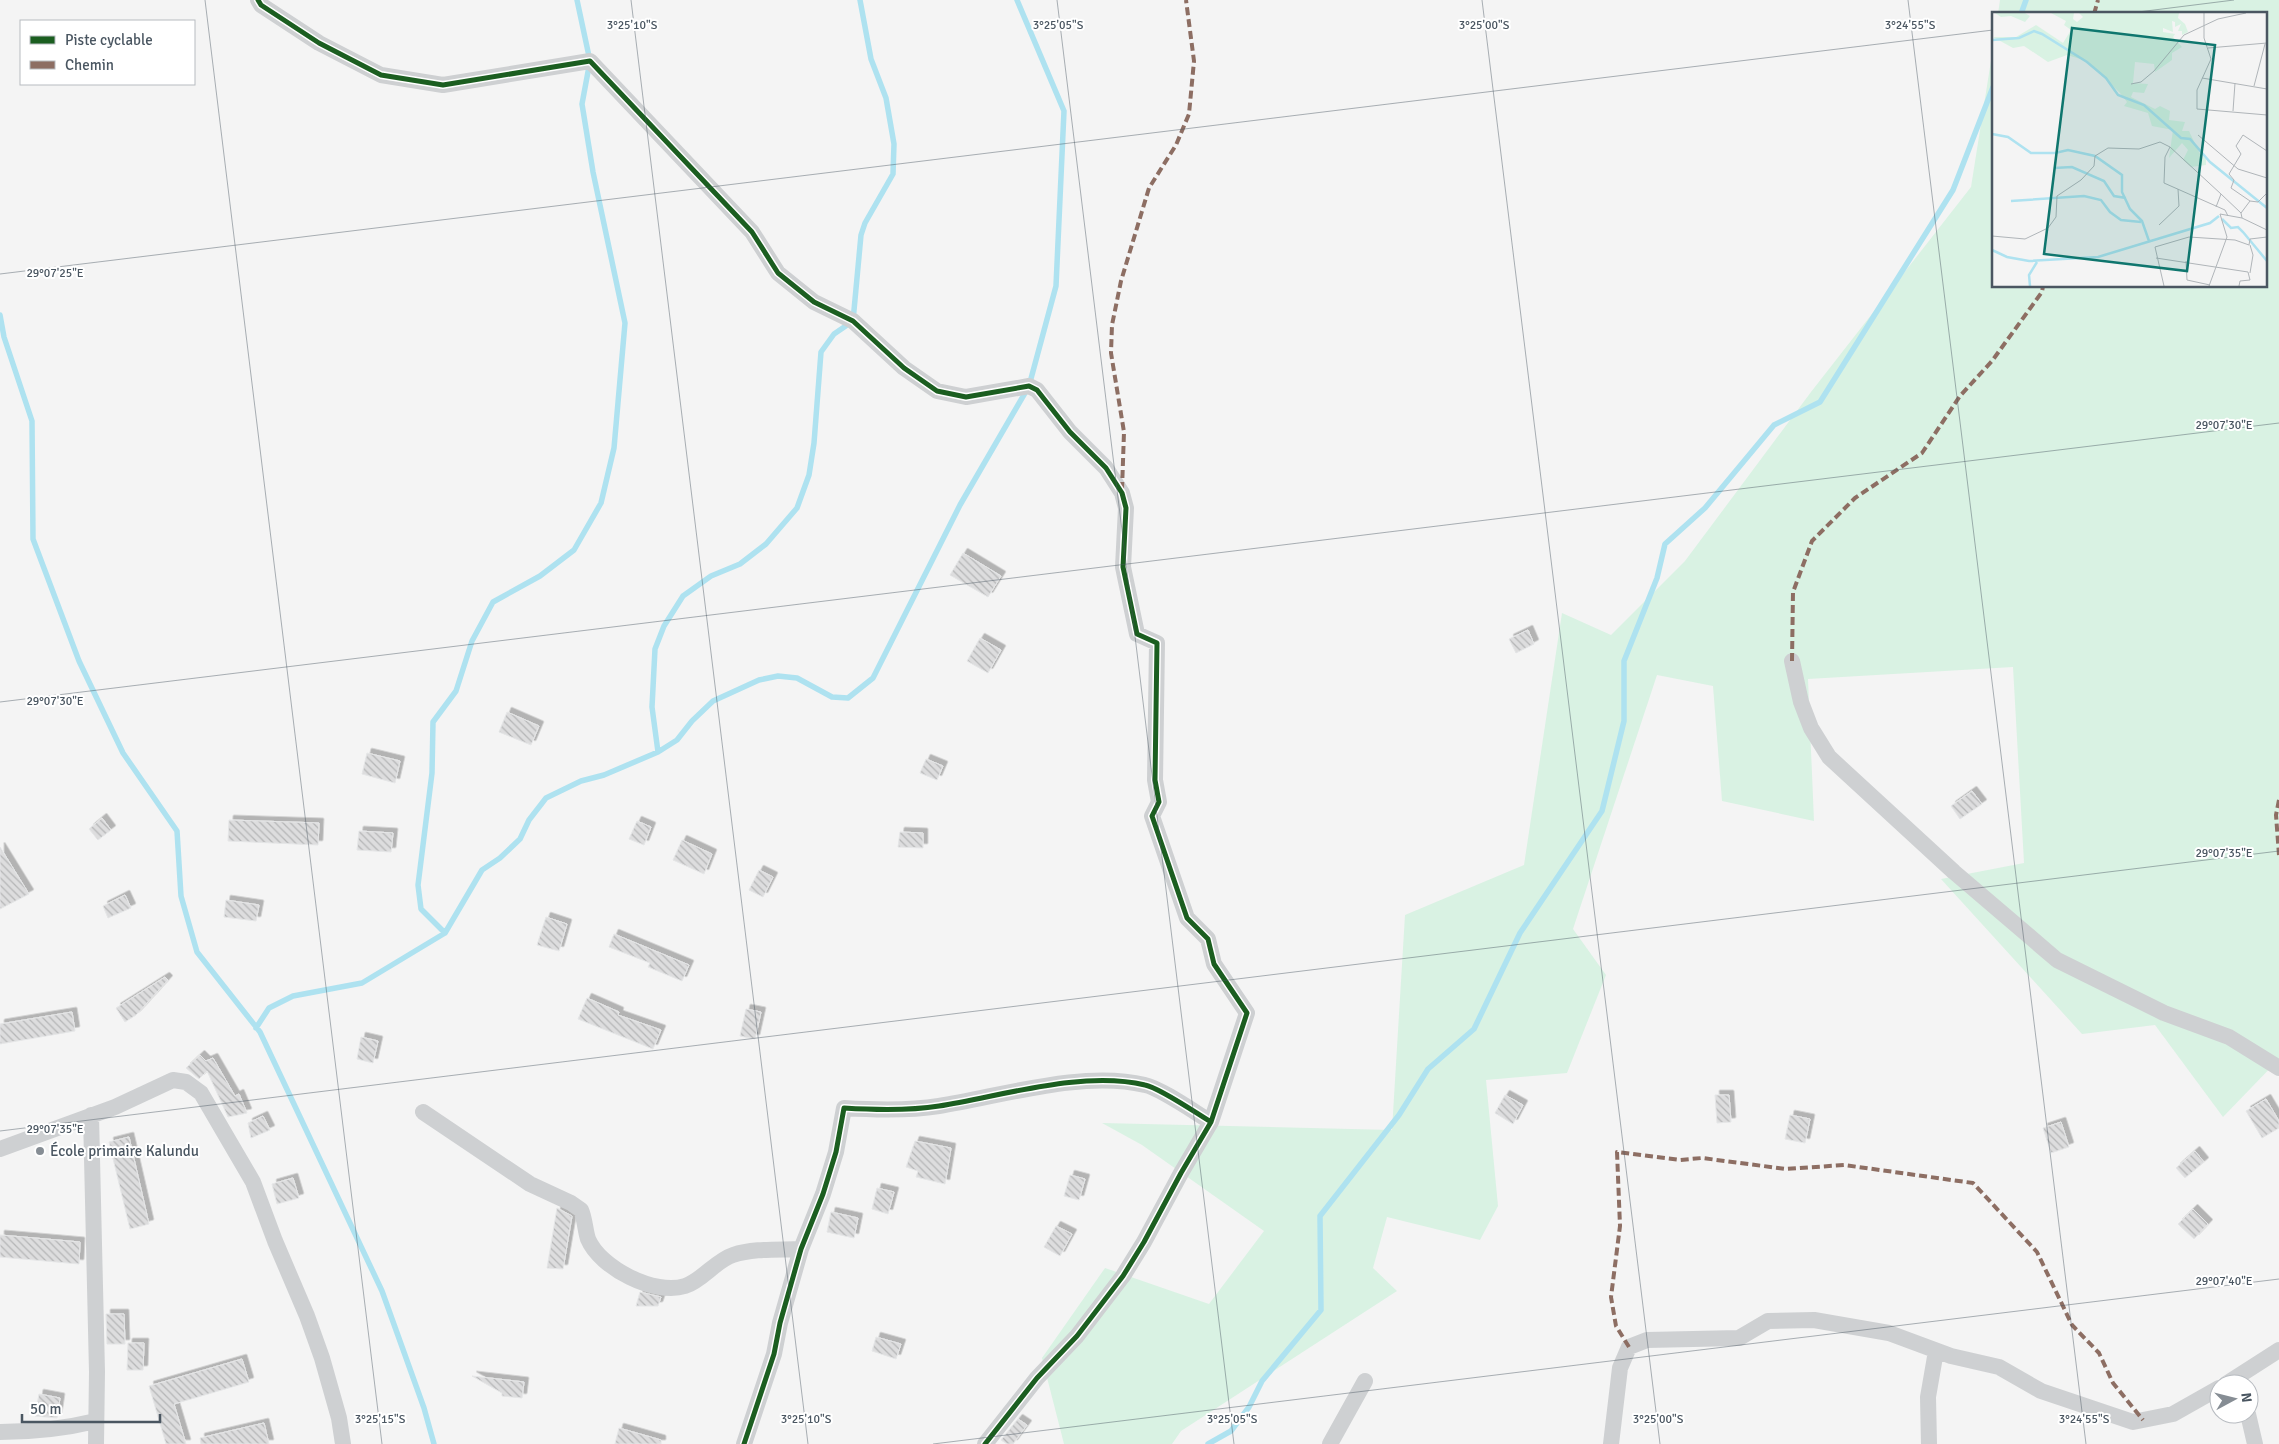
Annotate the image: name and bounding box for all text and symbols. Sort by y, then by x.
inset map [1992,12,2266,288]
text: 3°25'10"S [607,18,658,33]
text: 3°25'05"S [1033,18,1084,33]
text: 3°25'00"S [1459,18,1510,33]
text: 3°24'55"S [1885,18,1936,33]
legend [20,20,195,85]
text: Piste cyclable [65,31,153,49]
text: Chemin [65,56,114,74]
text: 29°07'25"E [26,266,84,281]
text: 29°07'30"E [2195,418,2253,433]
text: 29°07'30"E [26,694,84,709]
text: 29°07'35"E [2195,846,2253,861]
text: 29°07'35"E [26,1122,84,1137]
place label: École primaire Kalundu [50,1141,199,1160]
marker: École primaire Kalundu [34,1145,46,1157]
text: 29°07'40"E [2195,1274,2253,1289]
north arrow [2209,1374,2259,1424]
scale bar [22,1392,160,1424]
text: N [2237,1392,2255,1403]
text: 50 m [30,1400,61,1418]
text: 3°25'15"S [355,1412,406,1427]
text: 3°25'10"S [781,1412,832,1427]
text: 3°25'05"S [1207,1412,1258,1427]
text: 3°25'00"S [1633,1412,1684,1427]
text: 3°24'55"S [2059,1412,2110,1427]

